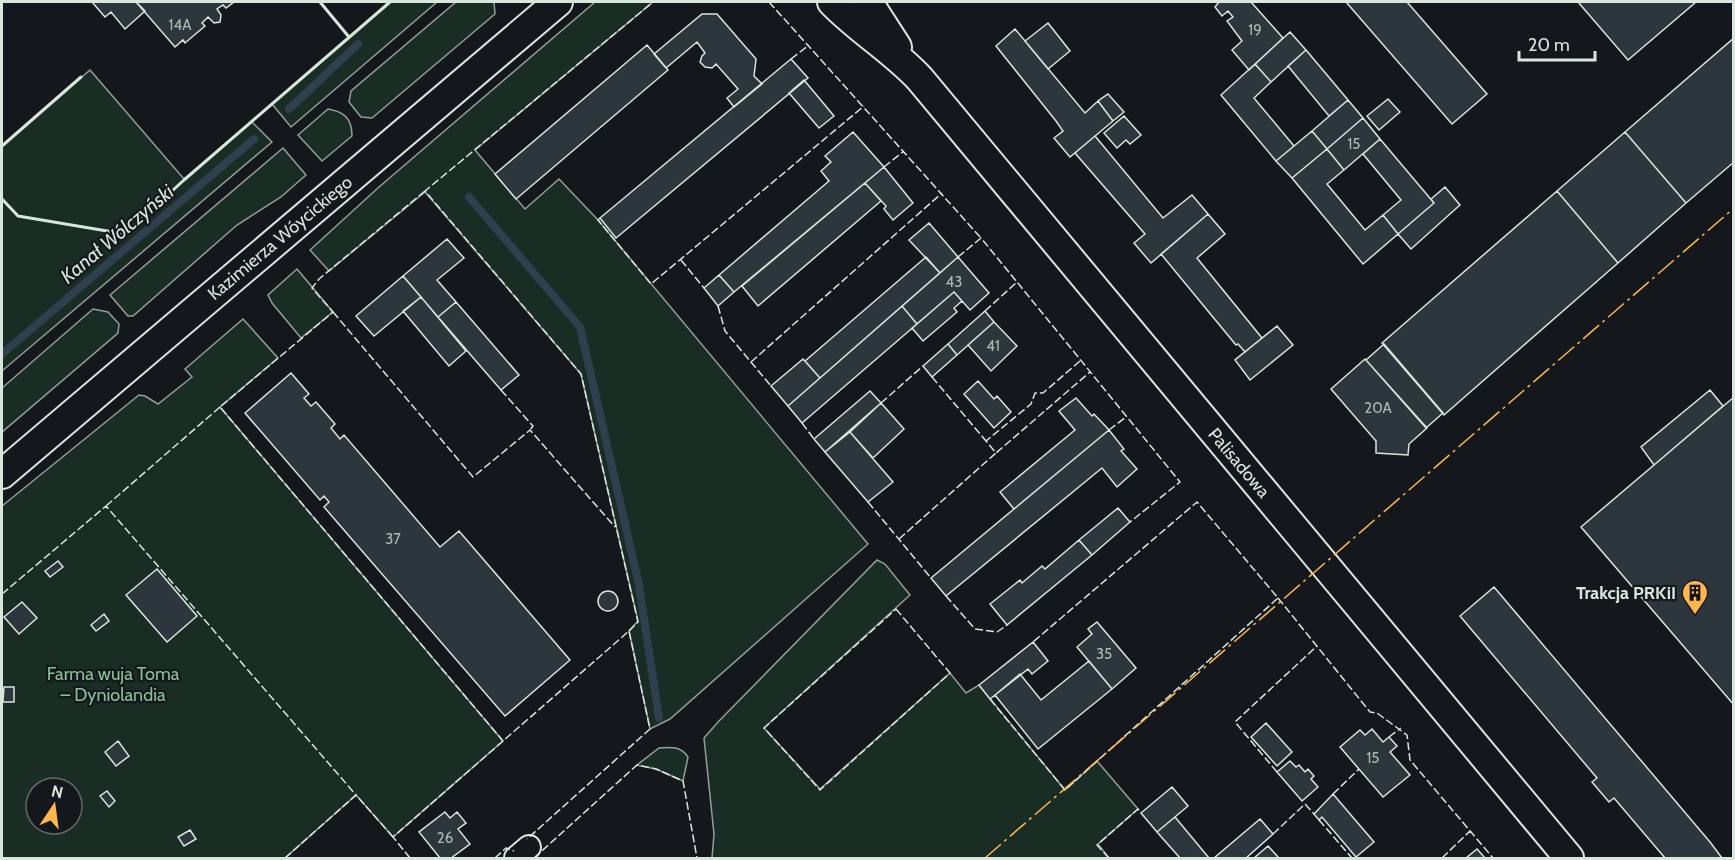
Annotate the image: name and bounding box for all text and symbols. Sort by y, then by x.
house number: 14A [169,16,192,34]
house number: 19 [1248,21,1262,39]
scale bar [1519,24,1596,62]
text: 20 m [1528,34,1570,56]
house number: 15 [1347,135,1361,153]
street label: Kazimierza Wóycickiego [203,171,357,305]
water label: Kanał Wólczyński [56,179,179,288]
house number: 43 [946,273,962,291]
house number: 41 [986,337,1000,355]
house number: 20A [1364,399,1392,417]
street label: Palisadowa [1203,424,1275,503]
house number: 37 [385,530,401,548]
building icon: Trakcja PRKiI [1680,578,1710,616]
place label: Trakcja PRKiI [1576,582,1676,604]
house number: 35 [1096,645,1112,663]
park label: Farma wuja Toma – Dyniolandia [47,663,180,706]
house number: 15 [1366,749,1380,767]
north arrow [24,776,84,836]
text: N [50,781,65,802]
house number: 26 [437,829,453,847]

